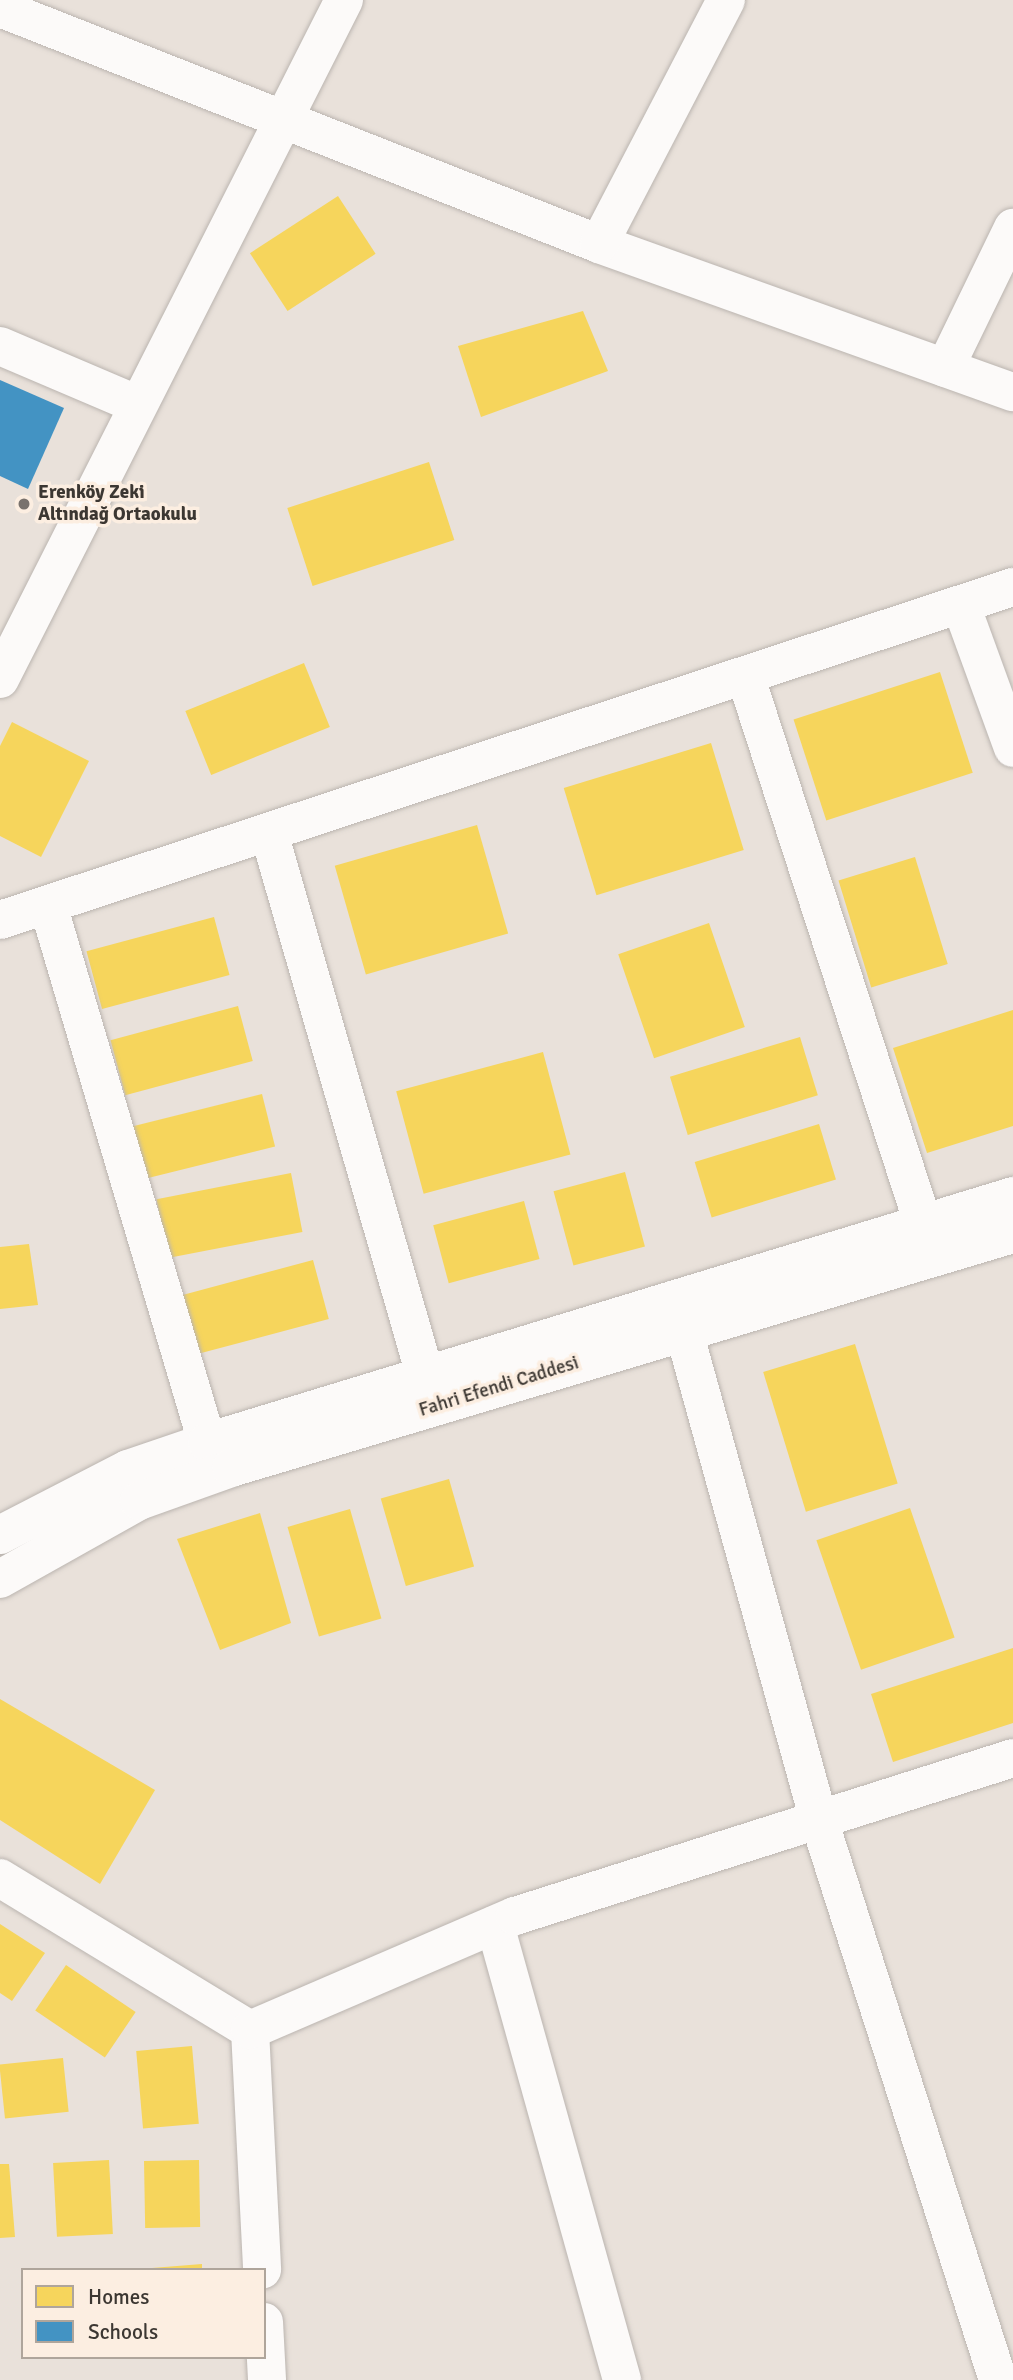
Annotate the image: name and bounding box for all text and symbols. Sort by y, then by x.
place label: Erenköy Zeki Altındağ Ortaokulu [38,482,197,526]
marker: Erenköy Zeki Altındağ Ortaokulu [16,496,32,512]
street label: Fahri Efendi Caddesi [416,1352,582,1422]
legend [21,2268,266,2359]
text: Homes [88,2284,150,2310]
text: Schools [88,2319,158,2345]

